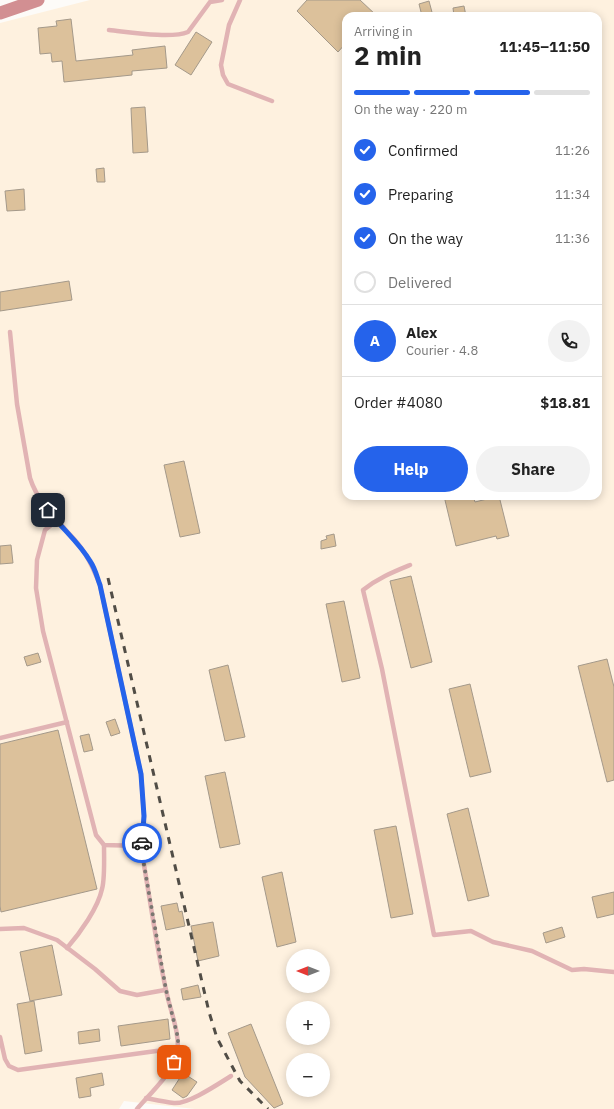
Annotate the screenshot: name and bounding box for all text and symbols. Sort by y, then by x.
text: Arriving in [354,23,413,40]
text: 11:45–11:50 [499,37,590,56]
text: 2 min [354,38,422,72]
text: On the way · 220 m [354,101,467,118]
icon: check [354,139,376,161]
text: Confirmed [388,141,458,160]
text: 11:26 [555,142,590,159]
icon: check [354,183,376,205]
text: Preparing [388,185,453,204]
text: 11:34 [555,186,590,203]
icon: check [354,227,376,249]
text: On the way [388,229,463,248]
text: 11:36 [555,230,590,247]
text: Delivered [388,273,452,292]
button: phone [548,320,590,362]
text: Alex [406,323,437,342]
text: A [370,331,380,350]
text: Courier · 4.8 [406,342,478,359]
text: Order #4080 [354,393,443,412]
text: $18.81 [540,393,590,412]
button: Help [354,446,468,492]
button: Share [476,446,590,492]
pin [31,493,65,527]
icon: home [37,499,59,521]
courier [122,823,162,863]
icon: car [131,832,153,854]
north arrow [286,949,330,993]
map controls [286,949,330,1097]
button: + [286,1001,330,1045]
pin [157,1045,191,1079]
icon: bag [163,1051,185,1073]
button: − [286,1053,330,1097]

